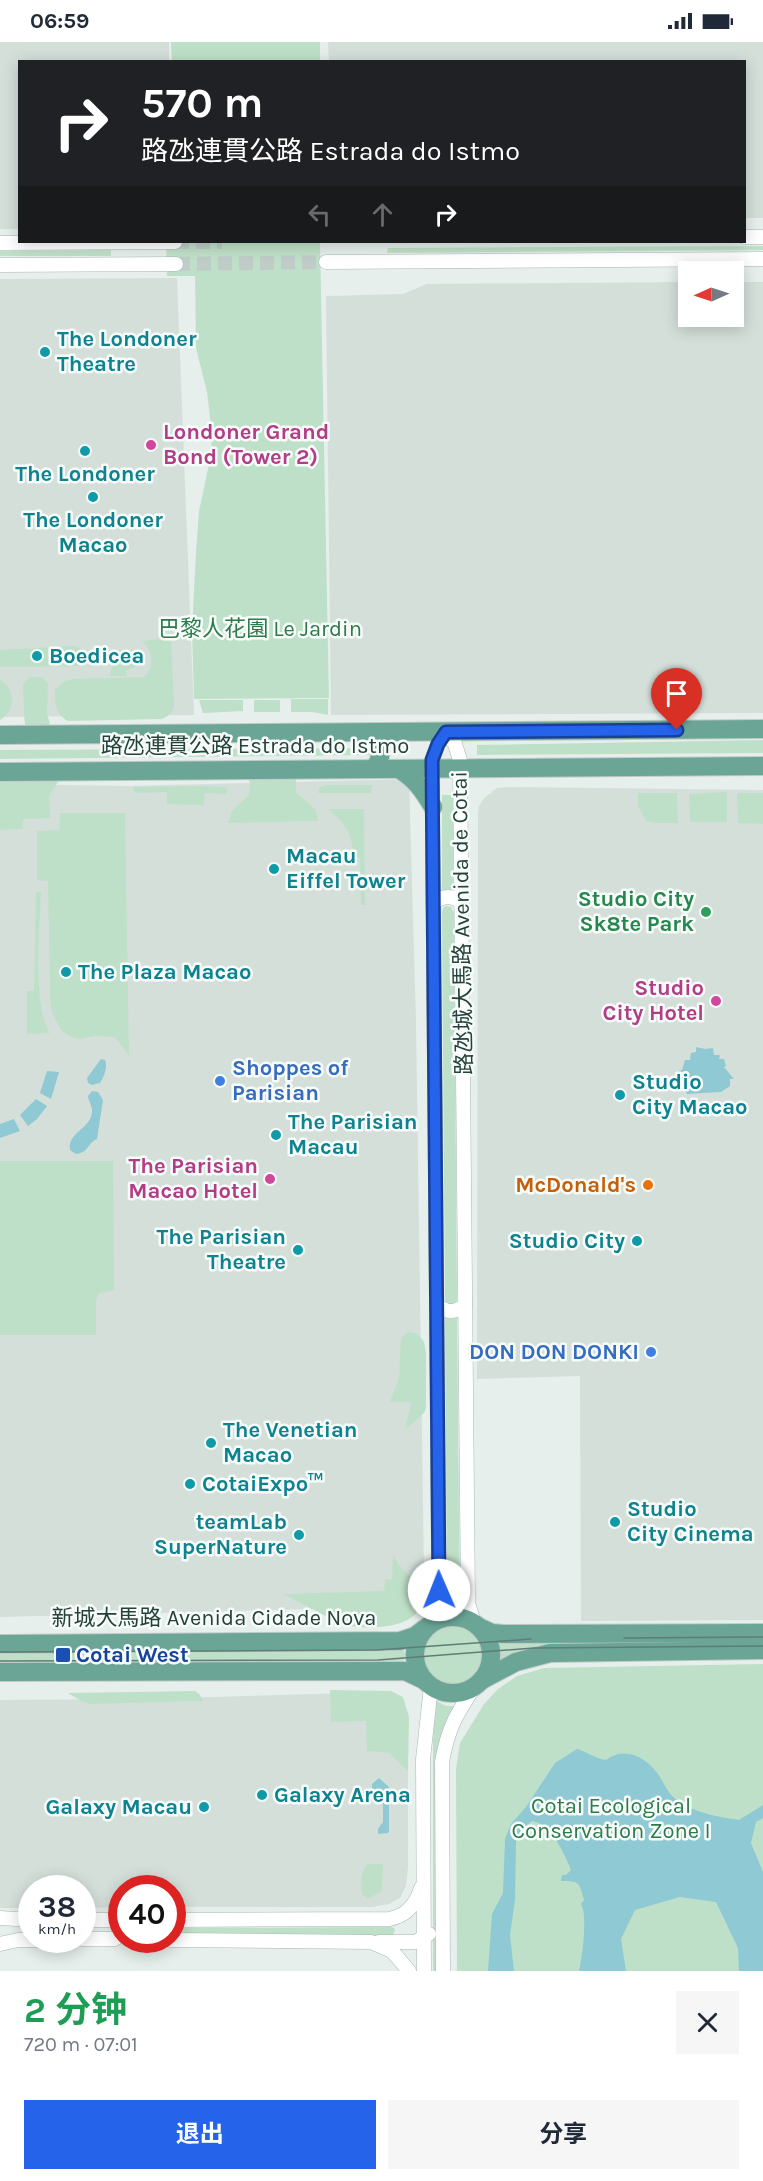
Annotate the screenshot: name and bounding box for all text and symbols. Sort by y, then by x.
text: 06:59 [30,8,89,34]
text: 570 m [141,78,263,128]
icon: right [42,84,120,162]
text: 路氹連貫公路 Estrada do Istmo [141,135,520,167]
icon: left [303,198,336,231]
icon: ahead [366,198,399,231]
icon: right [429,198,462,231]
north arrow [678,261,744,327]
map controls [678,261,744,327]
place label: The Londoner Theatre [57,326,197,377]
marker: The Londoner Theatre [38,345,52,359]
place label: Londoner Grand Bond (Tower 2) [163,419,329,470]
marker: Londoner Grand Bond (Tower 2) [144,438,158,452]
marker: The Londoner [78,444,92,458]
place label: The Londoner [15,461,155,487]
marker: The Londoner Macao [86,490,100,504]
place label: The Londoner Macao [23,507,163,558]
park label: 巴黎人花園 Le Jardin [158,616,362,642]
place label: Boedicea [49,643,144,669]
marker: Boedicea [30,649,44,663]
pin [651,668,702,730]
icon: arrive [660,677,693,710]
street label: 路氹連貫公路 Estrada do Istmo [101,733,409,759]
street label: 路氹城大馬路 Avenida de Cotai [446,771,478,1075]
place label: Macau Eiffel Tower [286,843,406,894]
marker: Macau Eiffel Tower [267,862,281,876]
place label: Studio City Sk8te Park [578,886,694,937]
marker: Studio City Sk8te Park [699,905,713,919]
place label: The Plaza Macao [78,959,251,985]
marker: The Plaza Macao [59,965,73,979]
place label: Studio City Hotel [603,975,704,1026]
marker: Studio City Hotel [709,994,723,1008]
place label: Shoppes of Parisian [232,1055,349,1106]
place label: Studio City Macao [632,1069,748,1120]
marker: Shoppes of Parisian [213,1074,227,1088]
marker: Studio City Macao [613,1088,627,1102]
place label: The Parisian Macau [288,1109,418,1160]
marker: The Parisian Macau [269,1128,283,1142]
place label: The Parisian Macao Hotel [128,1153,258,1204]
marker: The Parisian Macao Hotel [263,1172,277,1186]
place label: McDonald's [515,1172,636,1198]
marker: McDonald's [641,1178,655,1192]
place label: The Parisian Theatre [156,1224,286,1275]
place label: Studio City [509,1228,625,1254]
marker: Studio City [630,1234,644,1248]
marker: The Parisian Theatre [291,1243,305,1257]
place label: DON DON DONKI [469,1339,639,1365]
marker: DON DON DONKI [644,1345,658,1359]
place label: The Venetian Macao [223,1417,358,1468]
marker: The Venetian Macao [204,1436,218,1450]
place label: CotaiExpo™ [202,1471,324,1497]
marker: CotaiExpo™ [183,1477,197,1491]
place label: Studio City Cinema [627,1496,754,1547]
place label: teamLab SuperNature [154,1509,287,1560]
marker: Studio City Cinema [608,1515,622,1529]
marker: teamLab SuperNature [292,1528,306,1542]
position arrow [407,1558,471,1622]
street label: 新城大馬路 Avenida Cidade Nova [52,1605,376,1631]
place label: Cotai West [76,1642,189,1668]
marker: Cotai West [54,1646,72,1664]
place label: Galaxy Arena [274,1782,411,1808]
marker: Galaxy Arena [255,1788,269,1802]
park label: Cotai Ecological Conservation Zone I [511,1793,711,1844]
place label: Galaxy Macau [45,1794,192,1820]
marker: Galaxy Macau [197,1800,211,1814]
speed limit sign: 40 [108,1875,186,1953]
text: 38 [38,1889,76,1925]
text: km/h [38,1920,76,1938]
text: 2 分钟 [24,1989,127,2031]
button: close [676,1991,739,2054]
text: 720 m · 07:01 [24,2033,138,2056]
button: 退出 [24,2100,376,2169]
button: 分享 [388,2100,739,2169]

